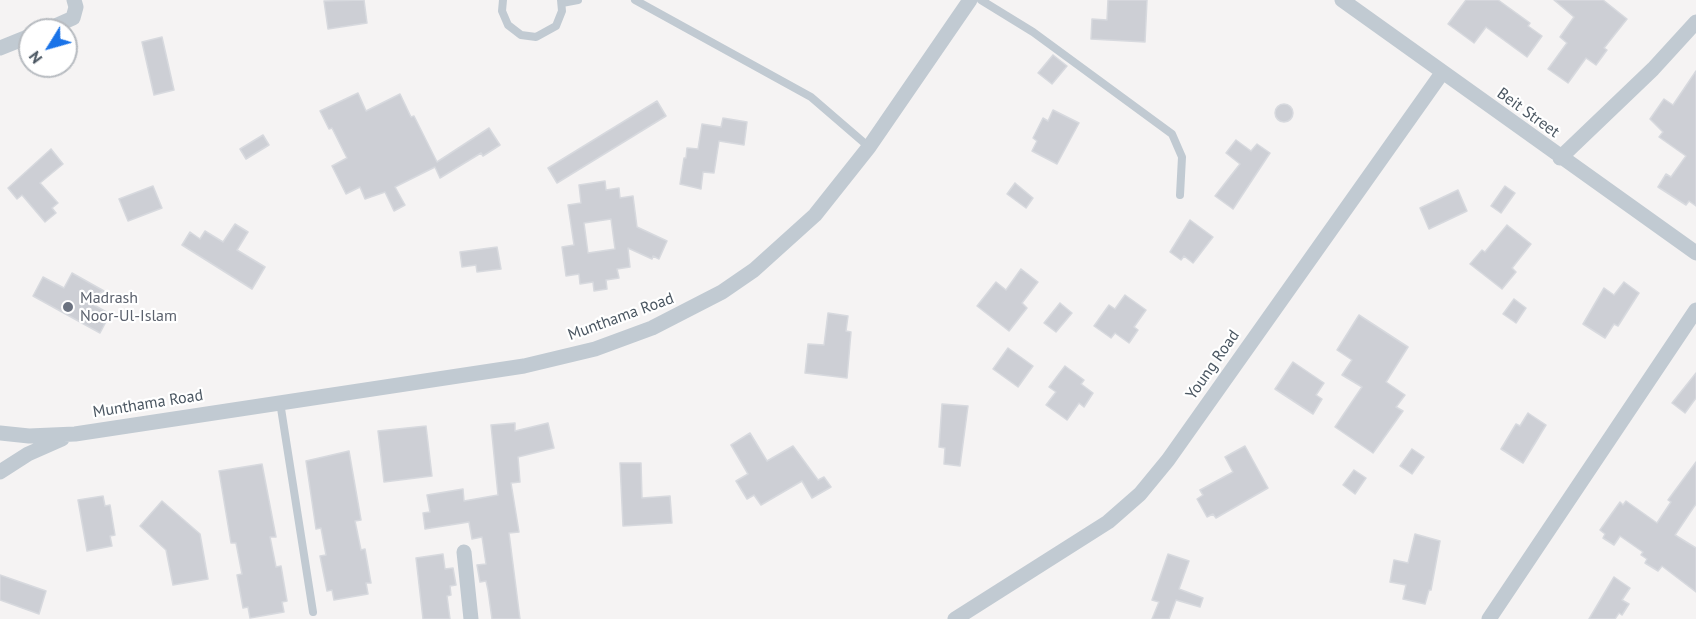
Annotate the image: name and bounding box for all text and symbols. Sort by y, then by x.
north arrow [18,18,78,78]
text: N [24,47,46,68]
street label: Beit Street [1493,84,1563,142]
place label: Madrash Noor-Ul-Islam [80,288,177,326]
street label: Munthama Road [565,289,677,345]
marker: Madrash Noor-Ul-Islam [61,300,75,314]
street label: Young Road [1182,327,1244,403]
street label: Munthama Road [92,386,204,422]

